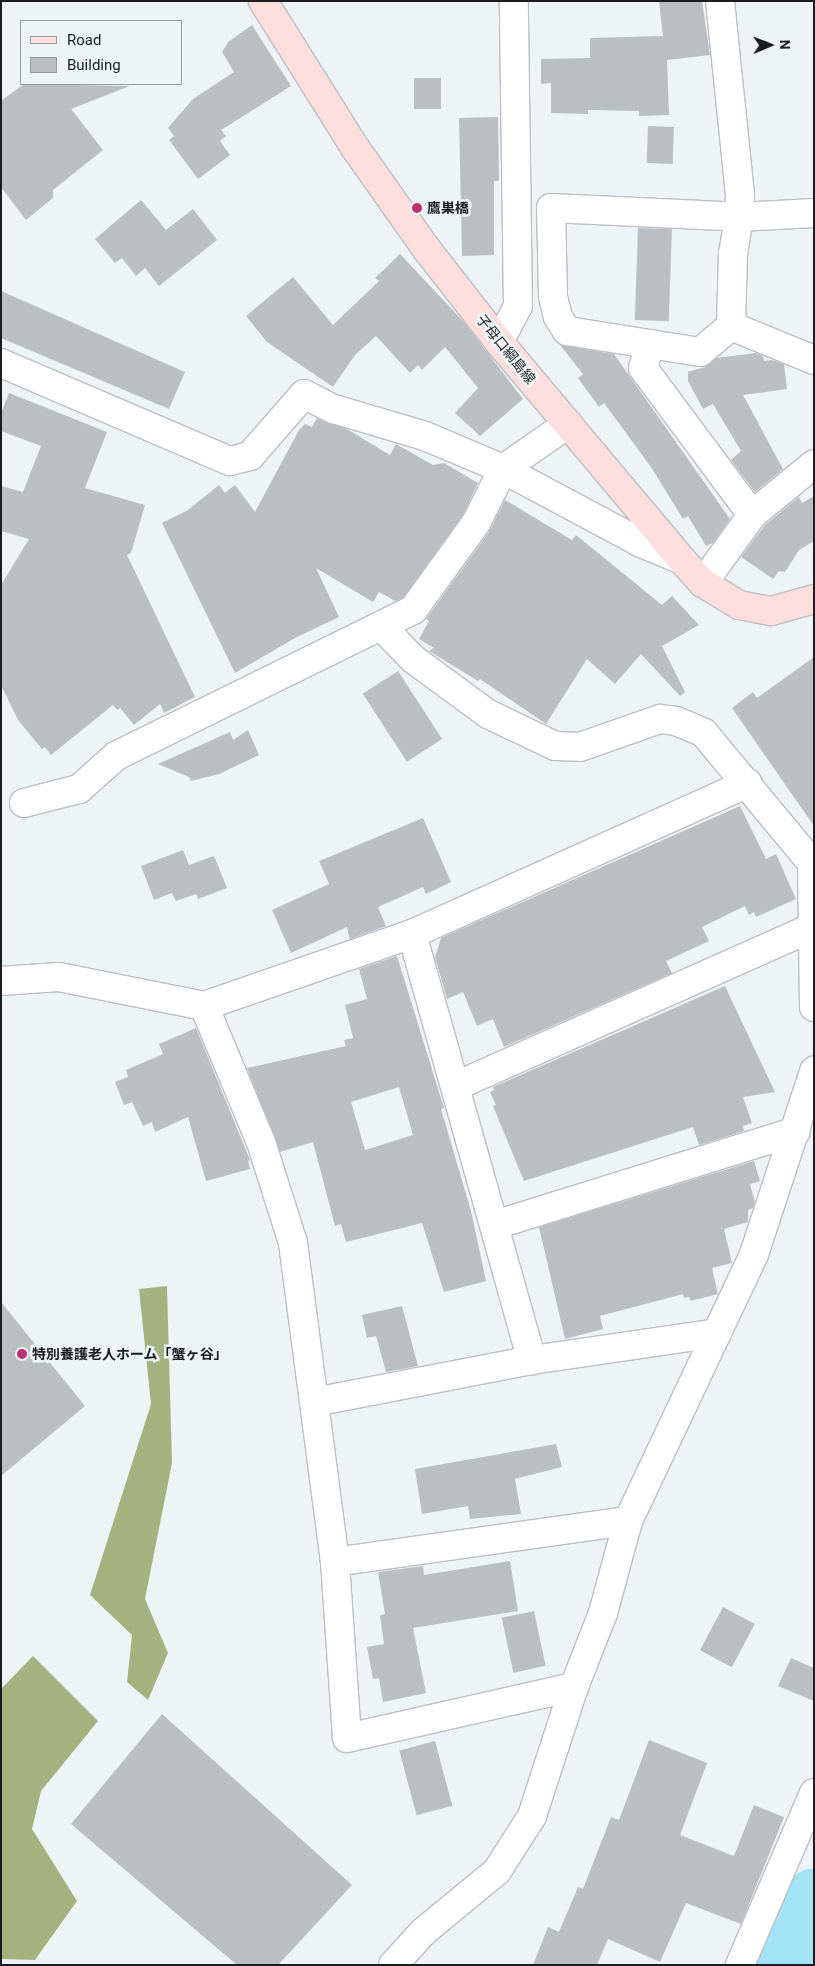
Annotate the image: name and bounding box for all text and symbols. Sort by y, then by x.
legend [20,20,182,85]
north arrow [745,20,795,70]
text: Road [67,31,101,49]
text: N [777,40,793,50]
text: Building [67,56,121,74]
place label: 鷹巣橋 [427,200,469,216]
marker: 鷹巣橋 [411,202,423,214]
street label: 子母口綱島線 [473,311,539,387]
place label: 特別養護老人ホーム「蟹ヶ谷」 [32,1346,228,1362]
marker: 特別養護老人ホーム「蟹ヶ谷」 [16,1348,28,1360]

